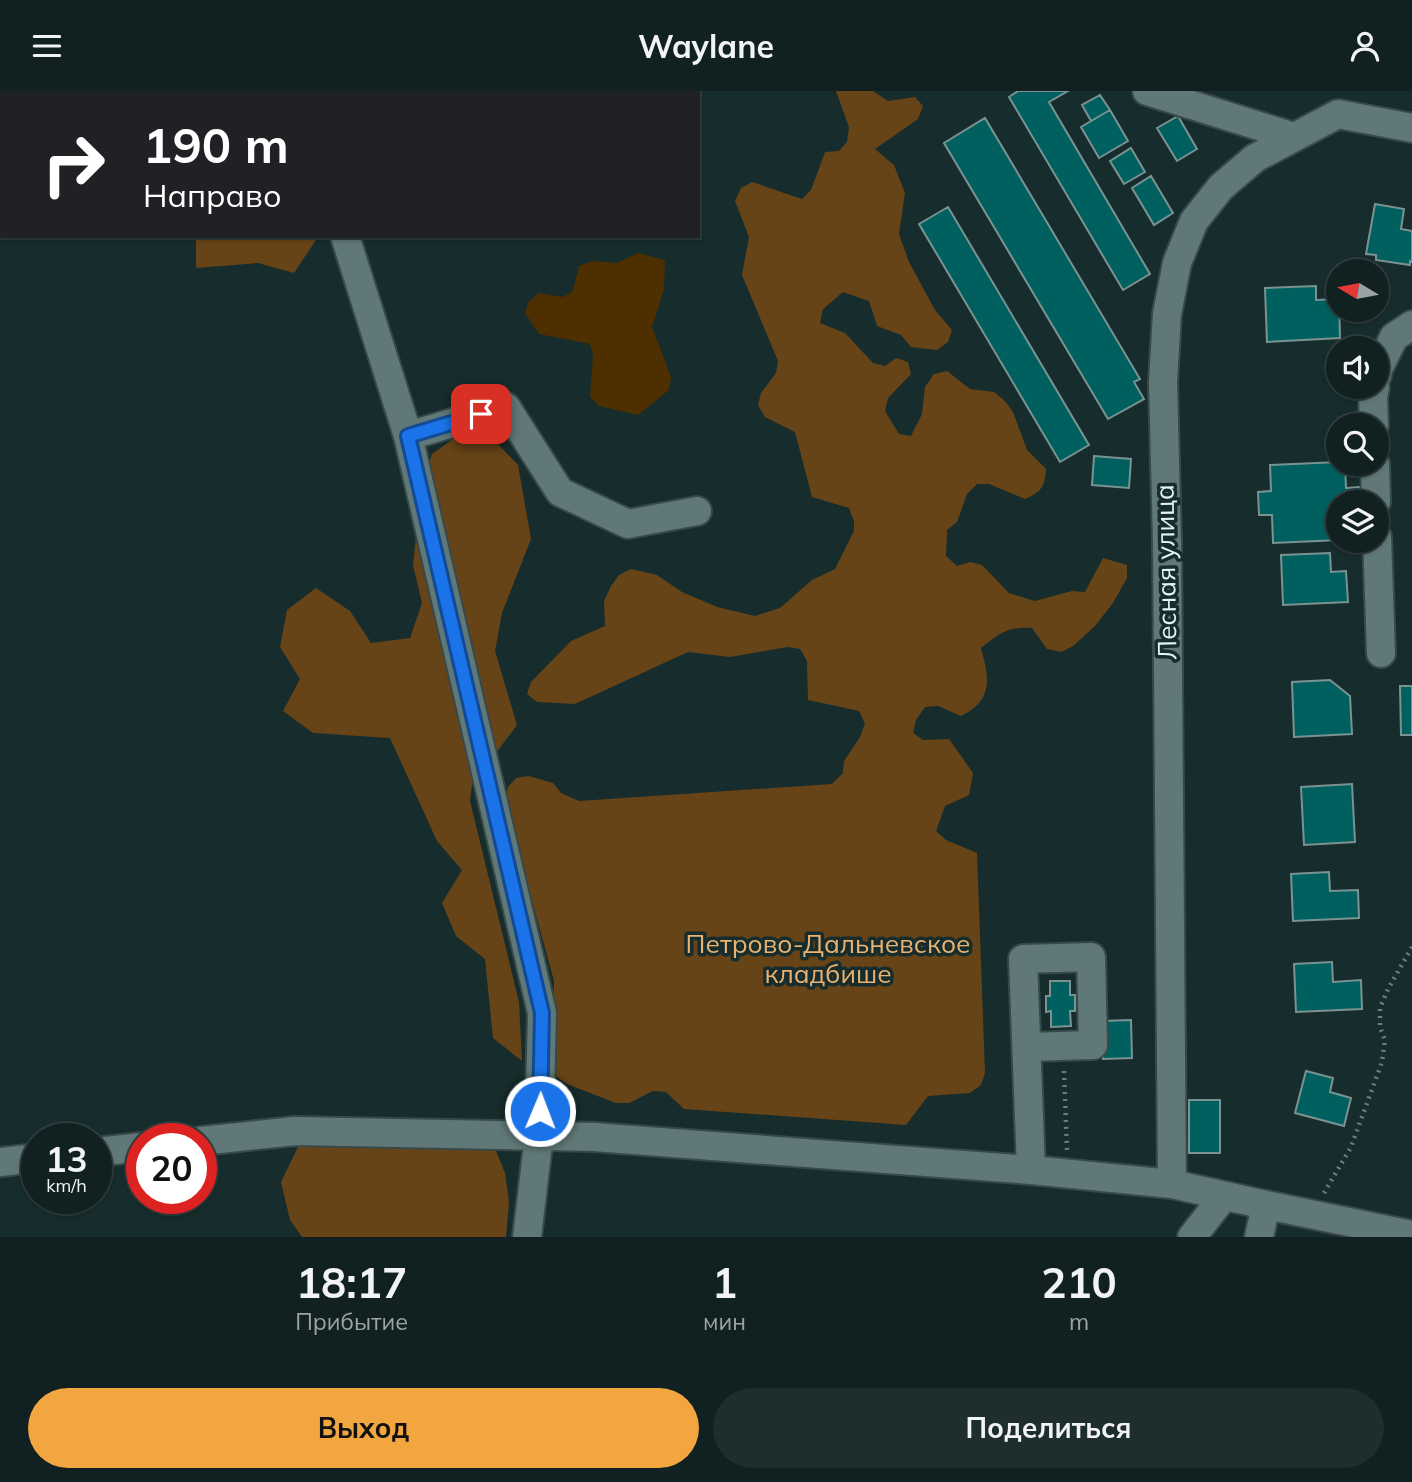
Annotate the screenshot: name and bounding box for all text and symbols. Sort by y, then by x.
text: Waylane [638,26,774,66]
icon: menu [28,27,66,65]
icon: person [1346,27,1384,65]
text: 190 m [143,114,289,175]
icon: right [28,119,119,210]
text: Направо [143,175,282,215]
north arrow [1326,259,1390,322]
map controls [1326,259,1389,553]
button: sound [1326,336,1389,399]
pin [451,384,511,444]
icon: arrive [462,395,500,433]
button: search [1326,413,1389,476]
street label: Лесная улица [1147,484,1184,660]
button: layers [1326,490,1389,553]
park label: Петрово-Дальневское кладбише [686,927,970,990]
position arrow [503,1074,577,1148]
speed limit sign: 20 [126,1123,217,1214]
text: 13 [45,1137,88,1181]
text: km/h [46,1174,87,1197]
text: 18:17 [296,1256,407,1309]
text: 1 [712,1256,737,1309]
text: 210 [1041,1256,1117,1309]
text: Прибытие [295,1307,408,1336]
text: мин [703,1307,746,1336]
text: m [1069,1307,1089,1336]
button: Выход [28,1388,699,1468]
button: Поделиться [713,1388,1384,1468]

